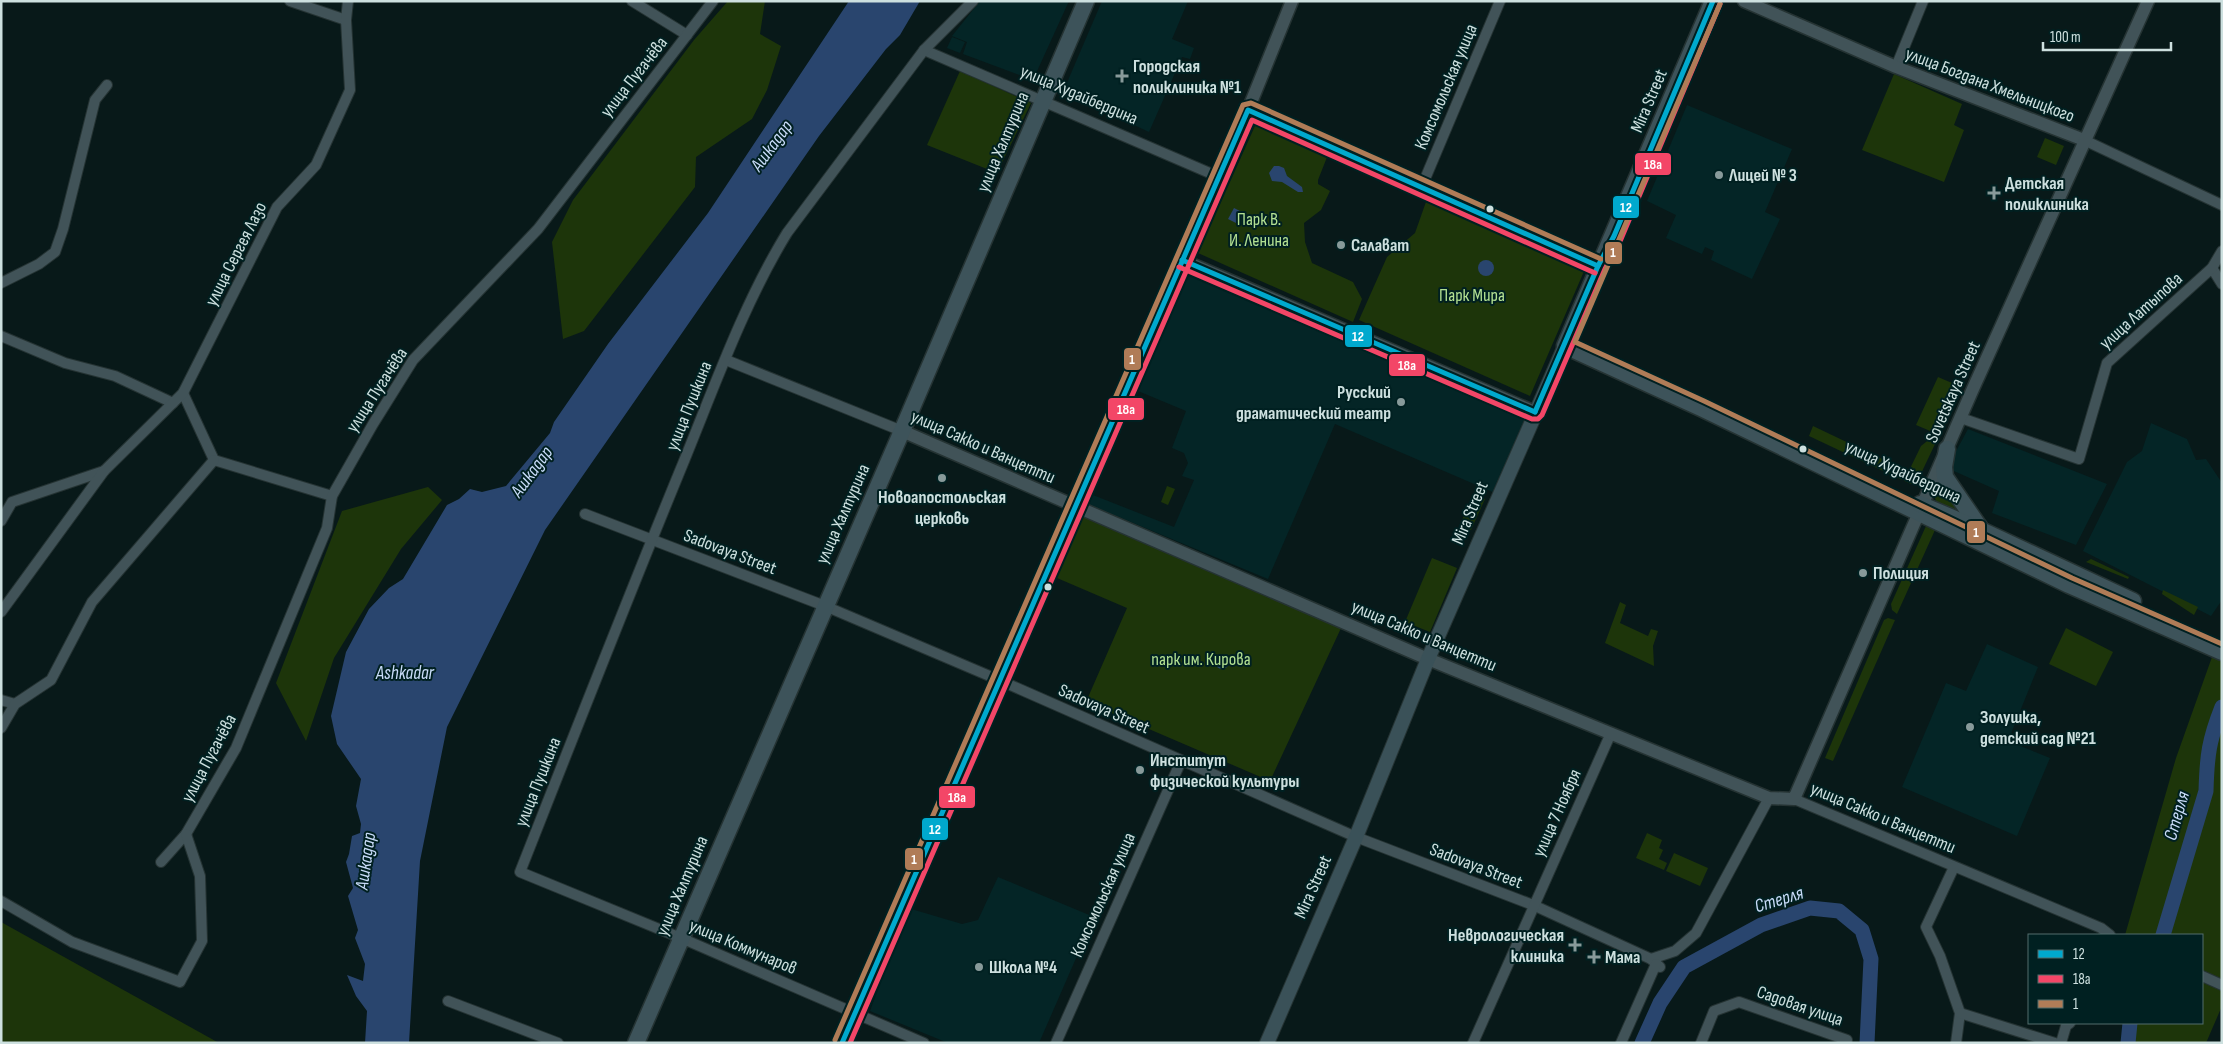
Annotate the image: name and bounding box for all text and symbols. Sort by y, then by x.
scale bar [2043,20,2170,52]
street label: Комсомольская улица [1410,21,1482,153]
text: 100 m [2050,28,2081,47]
street label: улица Пугачёва [596,33,672,121]
street label: улица Богдана Хмельницкого [1902,43,2078,127]
place label: Городская поликлиника №1 [1133,56,1241,98]
street label: улица Худайбердина [1017,61,1141,129]
street label: Mira Street [1626,66,1672,136]
marker: Городская поликлиника №1 [1115,69,1129,83]
street label: улица Халтурина [972,89,1034,195]
water label: Ашкадар [745,116,798,177]
line badge: 18а [1634,152,1672,176]
text: 18а [1644,156,1662,173]
place label: Лицей № 3 [1728,165,1797,186]
marker: Лицей № 3 [1713,169,1725,181]
place label: Детская поликлиника [2005,173,2089,215]
marker: Детская поликлиника [1987,186,2001,200]
line badge: 12 [1612,195,1640,219]
street label: улица Сергея Лазо [201,199,271,309]
text: 12 [1620,199,1632,216]
unlabelled marker [1485,204,1495,214]
park label: Парк В. И. Ленина [1229,209,1289,251]
place label: Салават [1351,235,1409,256]
marker: Салават [1335,239,1347,251]
line badge: 1 [1604,241,1623,265]
text: 1 [1610,244,1616,261]
street label: улица Латыпова [2095,268,2187,354]
park label: Парк Мира [1439,285,1505,306]
line badge: 12 [1344,324,1373,348]
text: 12 [1352,328,1364,345]
street label: Sovetskaya Street [1921,337,1985,446]
street label: улица Пугачёва [342,344,412,436]
line badge: 1 [1123,347,1142,371]
text: 1 [1129,351,1135,368]
line badge: 18а [1388,353,1426,377]
text: 18а [1398,357,1416,374]
street label: улица Пушкина [662,358,716,454]
place label: Русский драматический театр [1236,382,1391,424]
marker: Русский драматический театр [1395,396,1407,408]
line badge: 18а [1107,397,1145,421]
text: 18а [1117,401,1135,418]
street label: улица Сакко и Ванцетти [908,406,1058,488]
street label: улица Худайбердина [1842,436,1964,508]
water label: Ашкадар [505,442,558,503]
unlabelled marker [1798,444,1808,454]
street label: улица Халтурина [812,461,874,567]
marker: Новоапостольская церковь [936,472,948,484]
street label: Mira Street [1447,478,1493,548]
place label: Новоапостольская церковь [878,487,1006,529]
line badge: 1 [1966,520,1986,544]
text: 1 [1973,524,1979,541]
street label: Sadovaya Street [681,525,780,579]
place label: Полиция [1873,563,1929,584]
marker: Полиция [1857,567,1869,579]
unlabelled marker [1043,582,1053,592]
street label: улица Сакко и Ванцетти [1348,596,1500,676]
park label: парк им. Кирова [1151,649,1251,670]
water label: Ashkadar [375,662,435,685]
street label: Sadovaya Street [1055,680,1153,739]
place label: Золушка, детский сад №21 [1980,707,2096,749]
street label: улица Пугачёва [177,710,241,805]
marker: Золушка, детский сад №21 [1964,721,1976,733]
street label: улица Пушкина [511,734,565,830]
place label: Институт физической культуры [1150,750,1299,792]
marker: Институт физической культуры [1134,764,1146,776]
street label: улица 7 Ноября [1528,766,1586,860]
street label: улица Сакко и Ванцетти [1807,778,1959,858]
line badge: 18а [938,785,976,809]
water label: Стерля [2159,788,2195,843]
text: 18а [948,789,966,806]
line badge: 12 [921,817,949,841]
text: 12 [929,821,941,838]
street label: Комсомольская улица [1066,829,1140,960]
water label: Ашкадар [350,831,381,892]
street label: улица Халтурина [651,833,713,939]
street label: Sadovaya Street [1427,839,1526,893]
line badge: 1 [904,847,924,871]
text: 1 [911,851,917,868]
street label: Mira Street [1290,852,1336,922]
water label: Стерля [1752,882,1807,918]
street label: улица Коммунаров [686,915,800,979]
place label: Неврологическая клиника [1448,925,1564,967]
legend [2028,934,2203,1024]
marker: Неврологическая клиника [1568,938,1582,952]
text: 12 [2073,945,2085,964]
place label: Мама [1605,947,1640,968]
marker: Мама [1587,950,1601,964]
place label: Школа №4 [989,957,1058,978]
marker: Школа №4 [973,961,985,973]
text: 18а [2073,970,2091,989]
street label: Садовая улица [1754,981,1846,1031]
text: 1 [2073,995,2079,1014]

